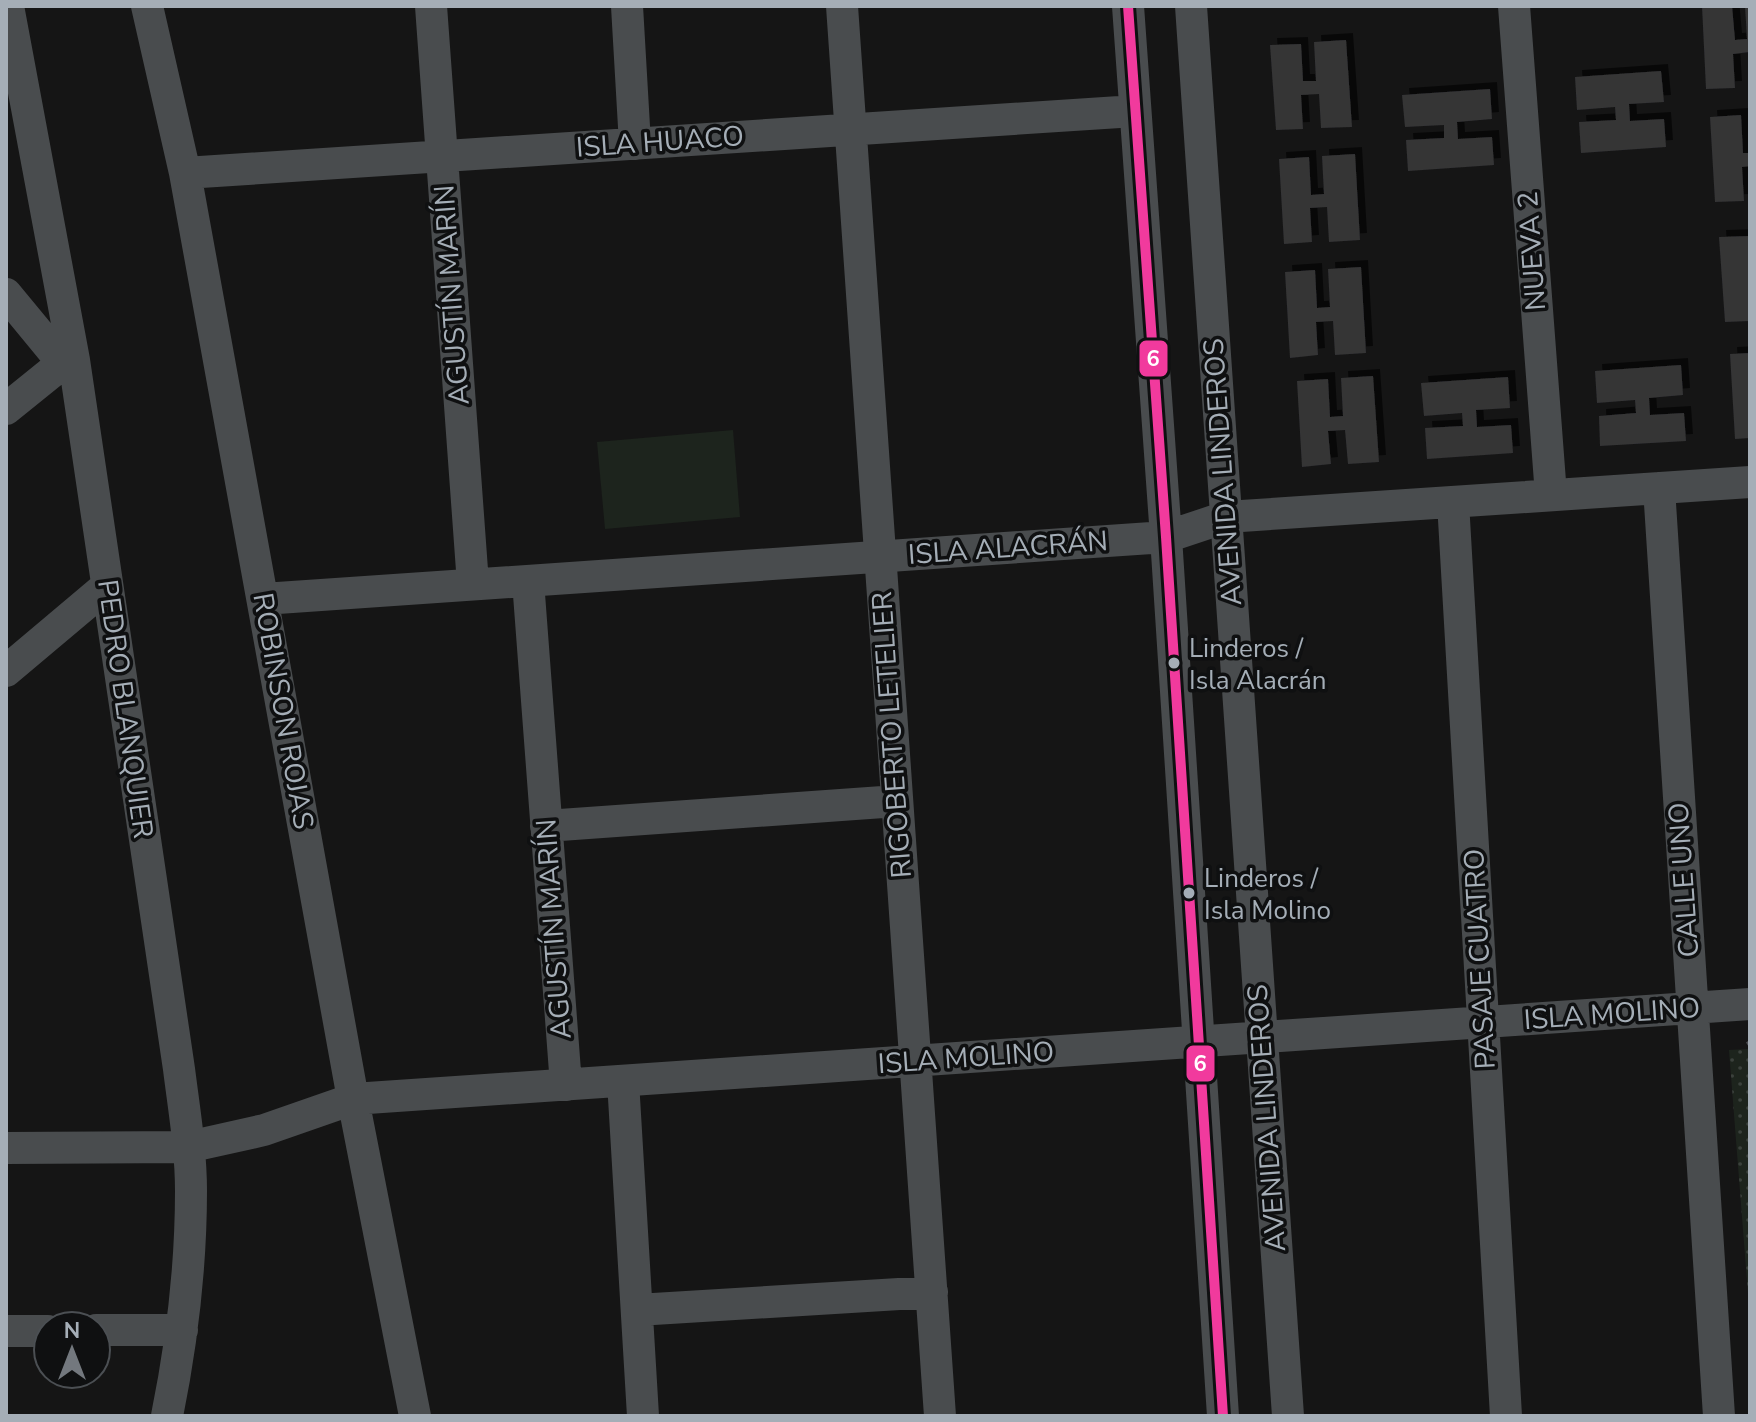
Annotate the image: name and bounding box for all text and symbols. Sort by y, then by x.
street label: ISLA HUACO [575,117,745,167]
street label: AGUSTÍN MARÍN [425,184,479,406]
street label: NUEVA 2 [1509,190,1555,312]
street label: AVENIDA LINDEROS [1195,337,1251,607]
line badge: 6 [1138,339,1169,378]
text: 6 [1146,344,1160,374]
street label: ISLA ALACRÁN [907,522,1109,574]
street label: PEDRO BLANQUIER [88,577,162,841]
street label: ROBINSON ROJAS [244,590,322,832]
street label: RIGOBERTO LETELIER [863,590,921,880]
place label: Linderos / Isla Alacrán [1189,631,1327,698]
marker: Linderos / Isla Alacrán [1166,655,1182,671]
street label: CALLE UNO [1660,801,1708,959]
street label: AGUSTÍN MARÍN [527,818,581,1040]
street label: PASAJE CUATRO [1455,848,1505,1070]
place label: Linderos / Isla Molino [1204,861,1331,928]
marker: Linderos / Isla Molino [1181,885,1197,901]
street label: AVENIDA LINDEROS [1239,983,1295,1253]
street label: ISLA MOLINO [1523,989,1701,1039]
street label: ISLA MOLINO [877,1033,1055,1083]
line badge: 6 [1185,1044,1216,1083]
text: 6 [1193,1049,1207,1079]
north arrow [32,1310,112,1390]
text: N [64,1316,80,1346]

